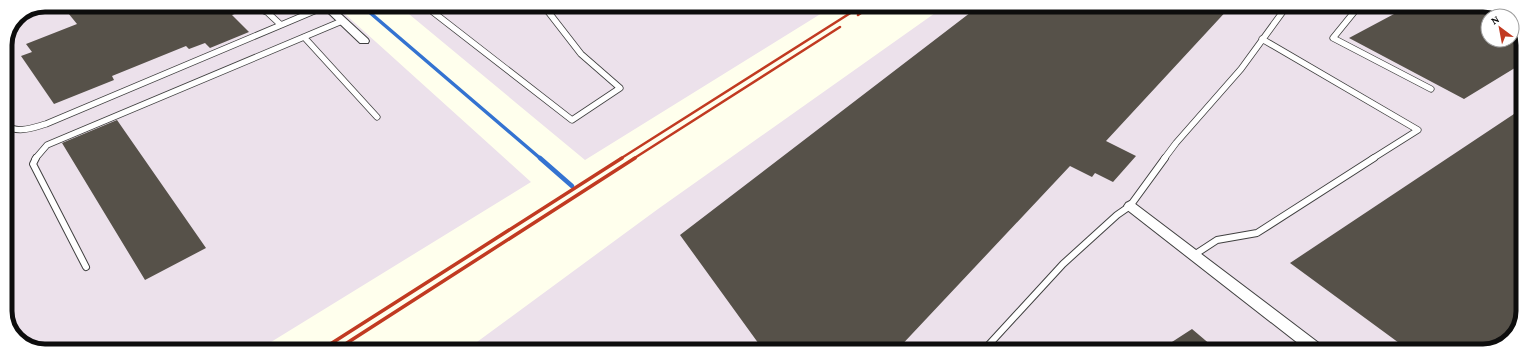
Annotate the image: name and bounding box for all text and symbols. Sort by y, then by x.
north arrow [1480,8,1520,48]
text: N [1488,12,1501,27]

